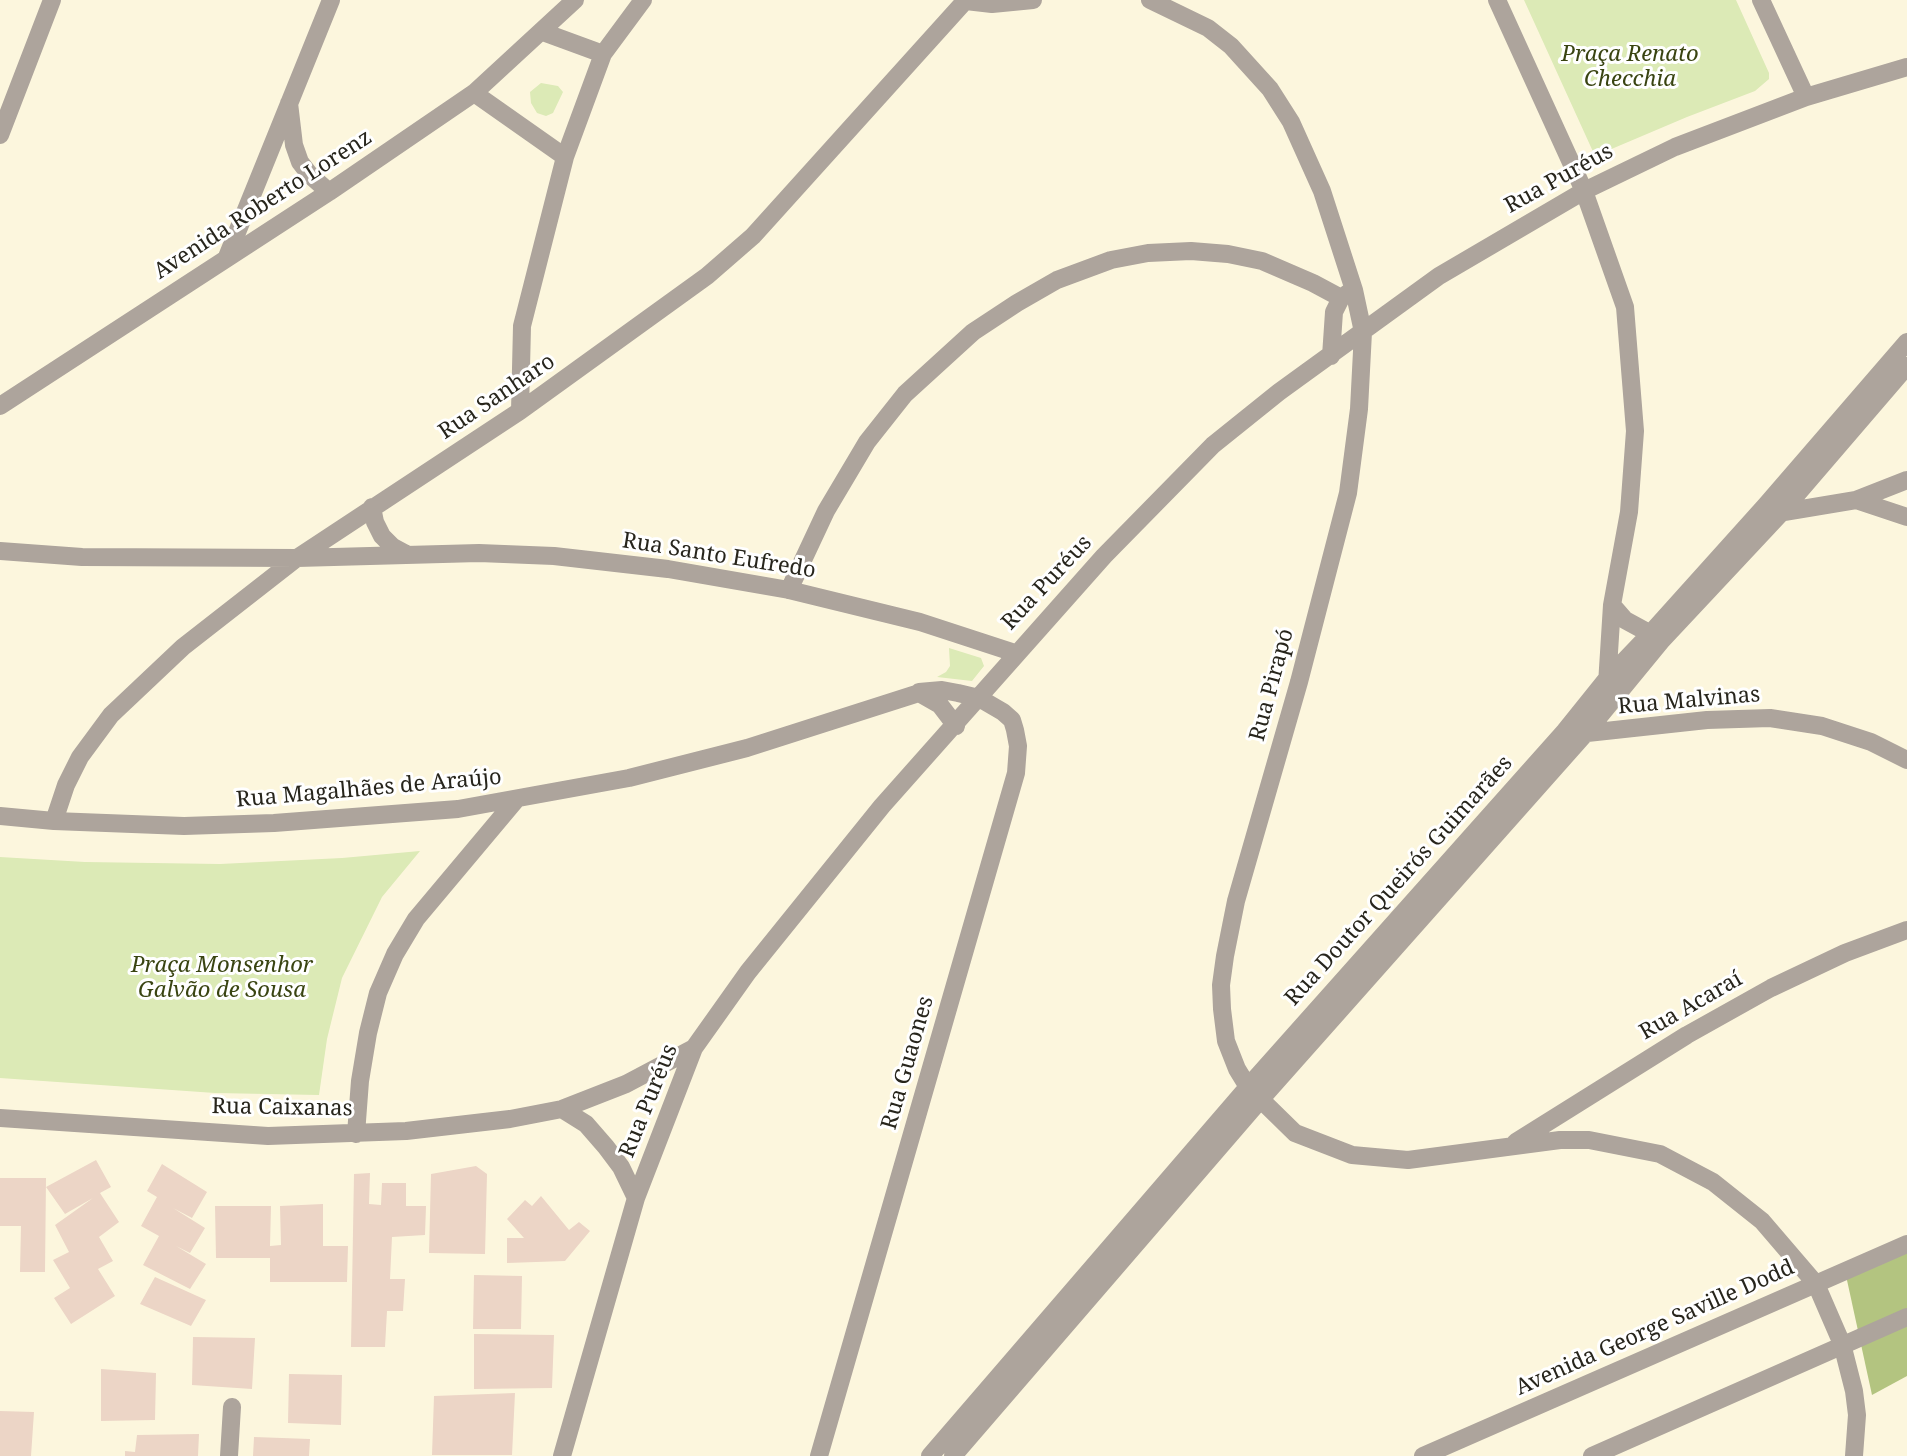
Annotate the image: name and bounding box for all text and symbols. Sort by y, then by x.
park label: Praça Renato Checchia [1561,42,1699,94]
street label: Avenida Roberto Lorenz [149,125,377,285]
street label: Rua Puréus [1500,138,1618,220]
street label: Rua Sanharo [434,348,560,446]
street label: Rua Santo Eufredo [620,528,818,584]
street label: Rua Puréus [996,530,1098,636]
street label: Rua Pirapó [1244,626,1300,744]
street label: Rua Malvinas [1617,682,1761,720]
street label: Rua Doutor Queirós Guimarães [1280,751,1518,1011]
street label: Rua Magalhães de Araújo [235,764,503,814]
park label: Praça Monsenhor Galvão de Sousa [131,953,313,1004]
street label: Rua Acaraí [1635,966,1747,1046]
street label: Rua Guaones [876,993,940,1133]
street label: Rua Puréus [614,1041,684,1161]
street label: Rua Caixanas [211,1094,353,1122]
street label: Avenida George Saville Dodd [1512,1254,1798,1402]

